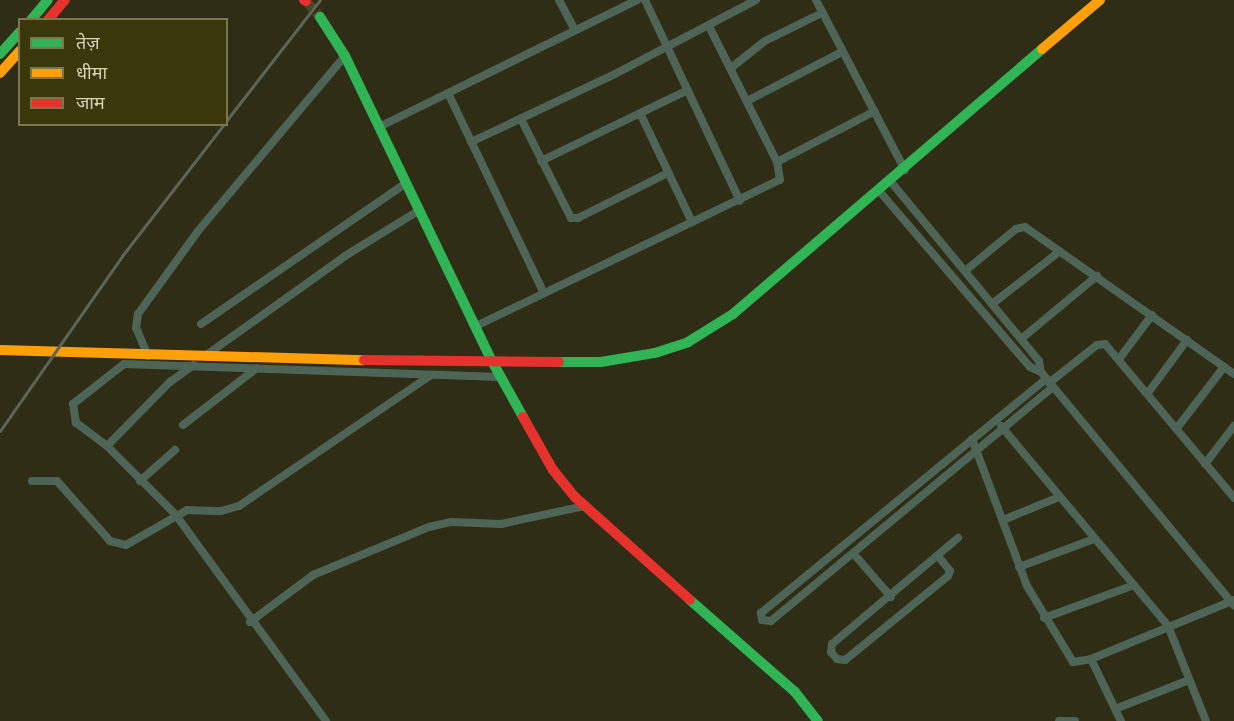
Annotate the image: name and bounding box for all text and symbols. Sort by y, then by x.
legend [18,18,228,126]
text: तेज़ [76,31,100,53]
text: धीमा [76,61,107,83]
text: जाम [76,91,105,113]

